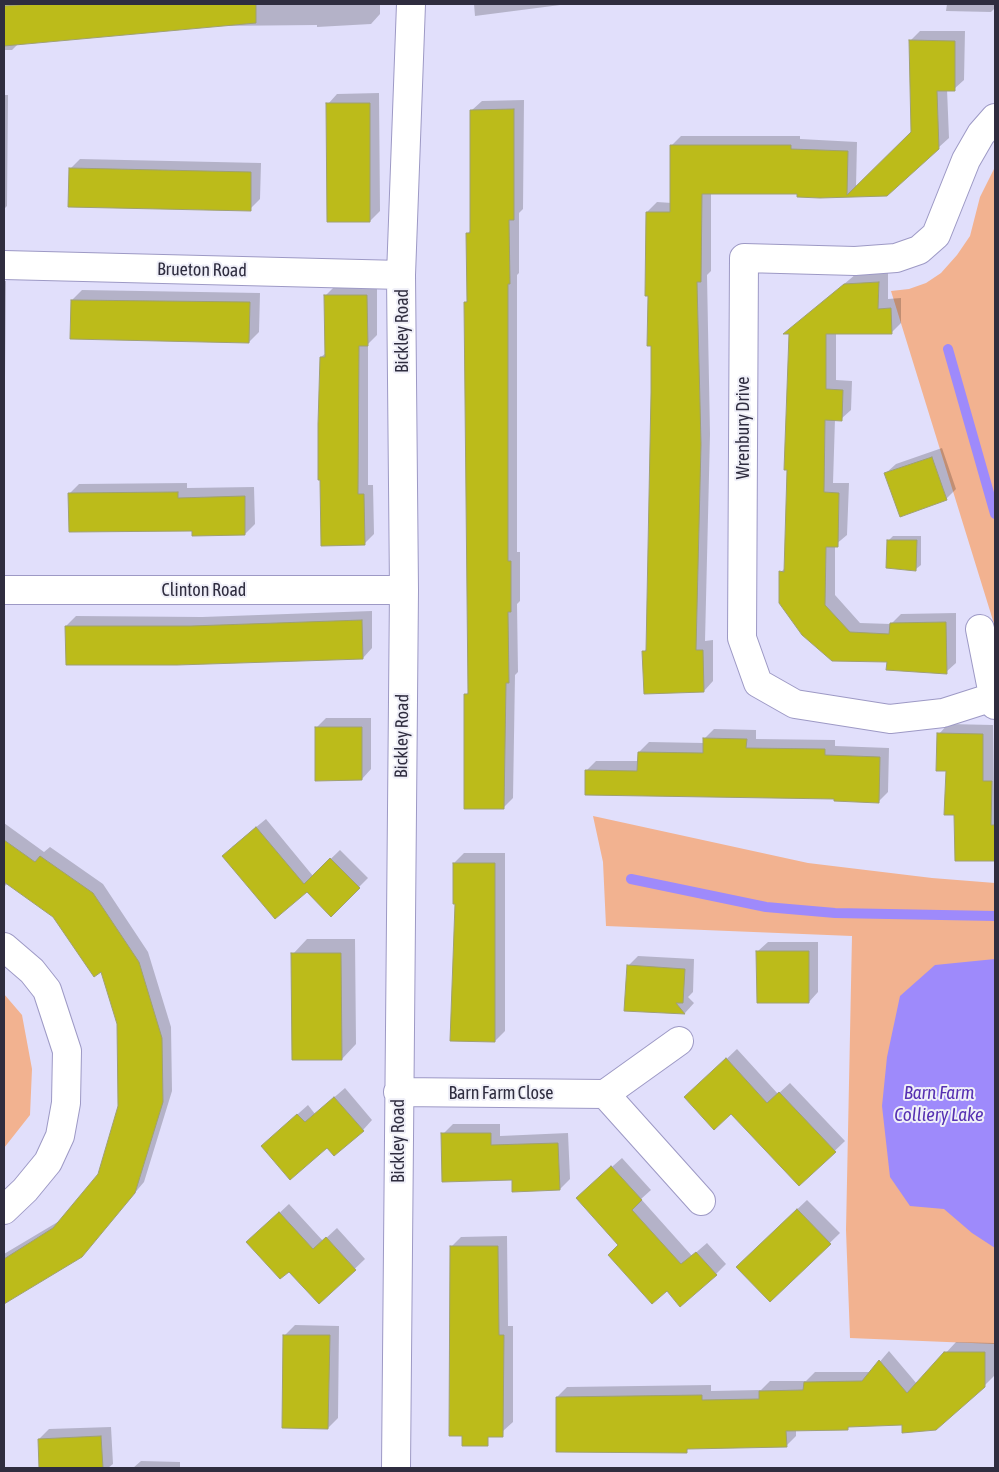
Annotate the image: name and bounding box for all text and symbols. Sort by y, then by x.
street label: Brueton Road [157,258,247,282]
street label: Bickley Road [391,289,413,373]
street label: Wrenbury Drive [732,377,754,479]
street label: Clinton Road [162,579,246,601]
street label: Bickley Road [390,694,414,778]
street label: Barn Farm Close [448,1082,554,1104]
water label: Barn Farm Colliery Lake [894,1082,984,1126]
street label: Bickley Road [387,1099,409,1183]

